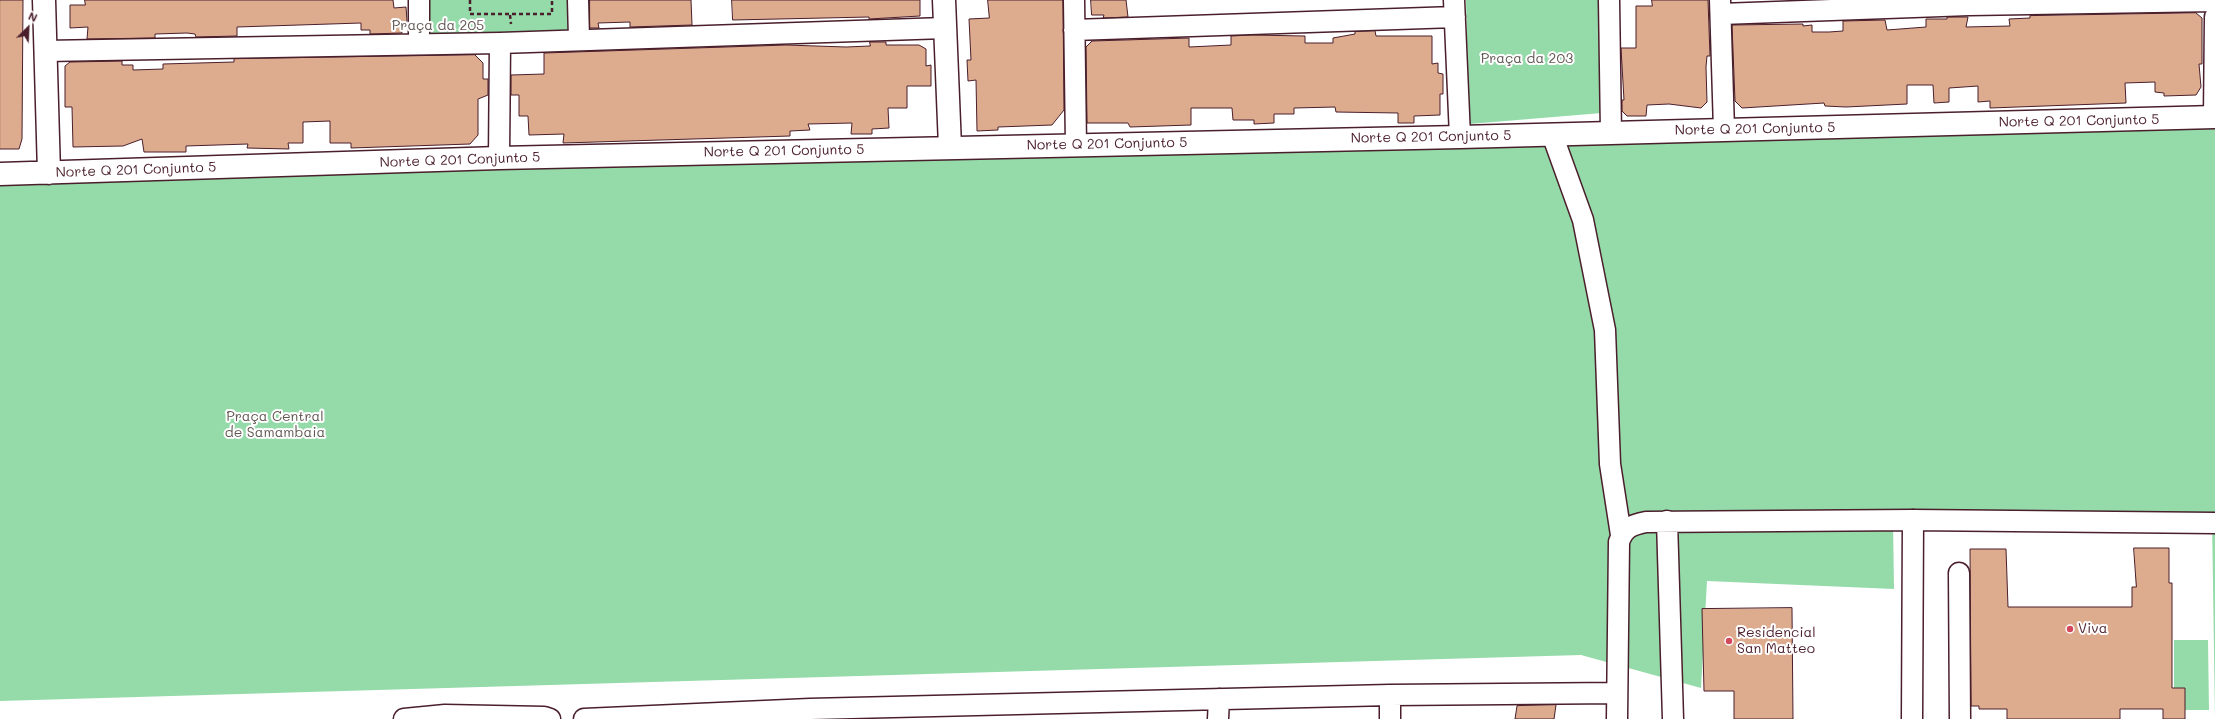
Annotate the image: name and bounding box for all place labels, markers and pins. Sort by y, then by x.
place label: Viva [2078,621,2107,637]
marker: Viva [2065,624,2075,634]
place label: Residencial San Matteo [1737,625,1816,658]
marker: Residencial San Matteo [1724,636,1734,646]

